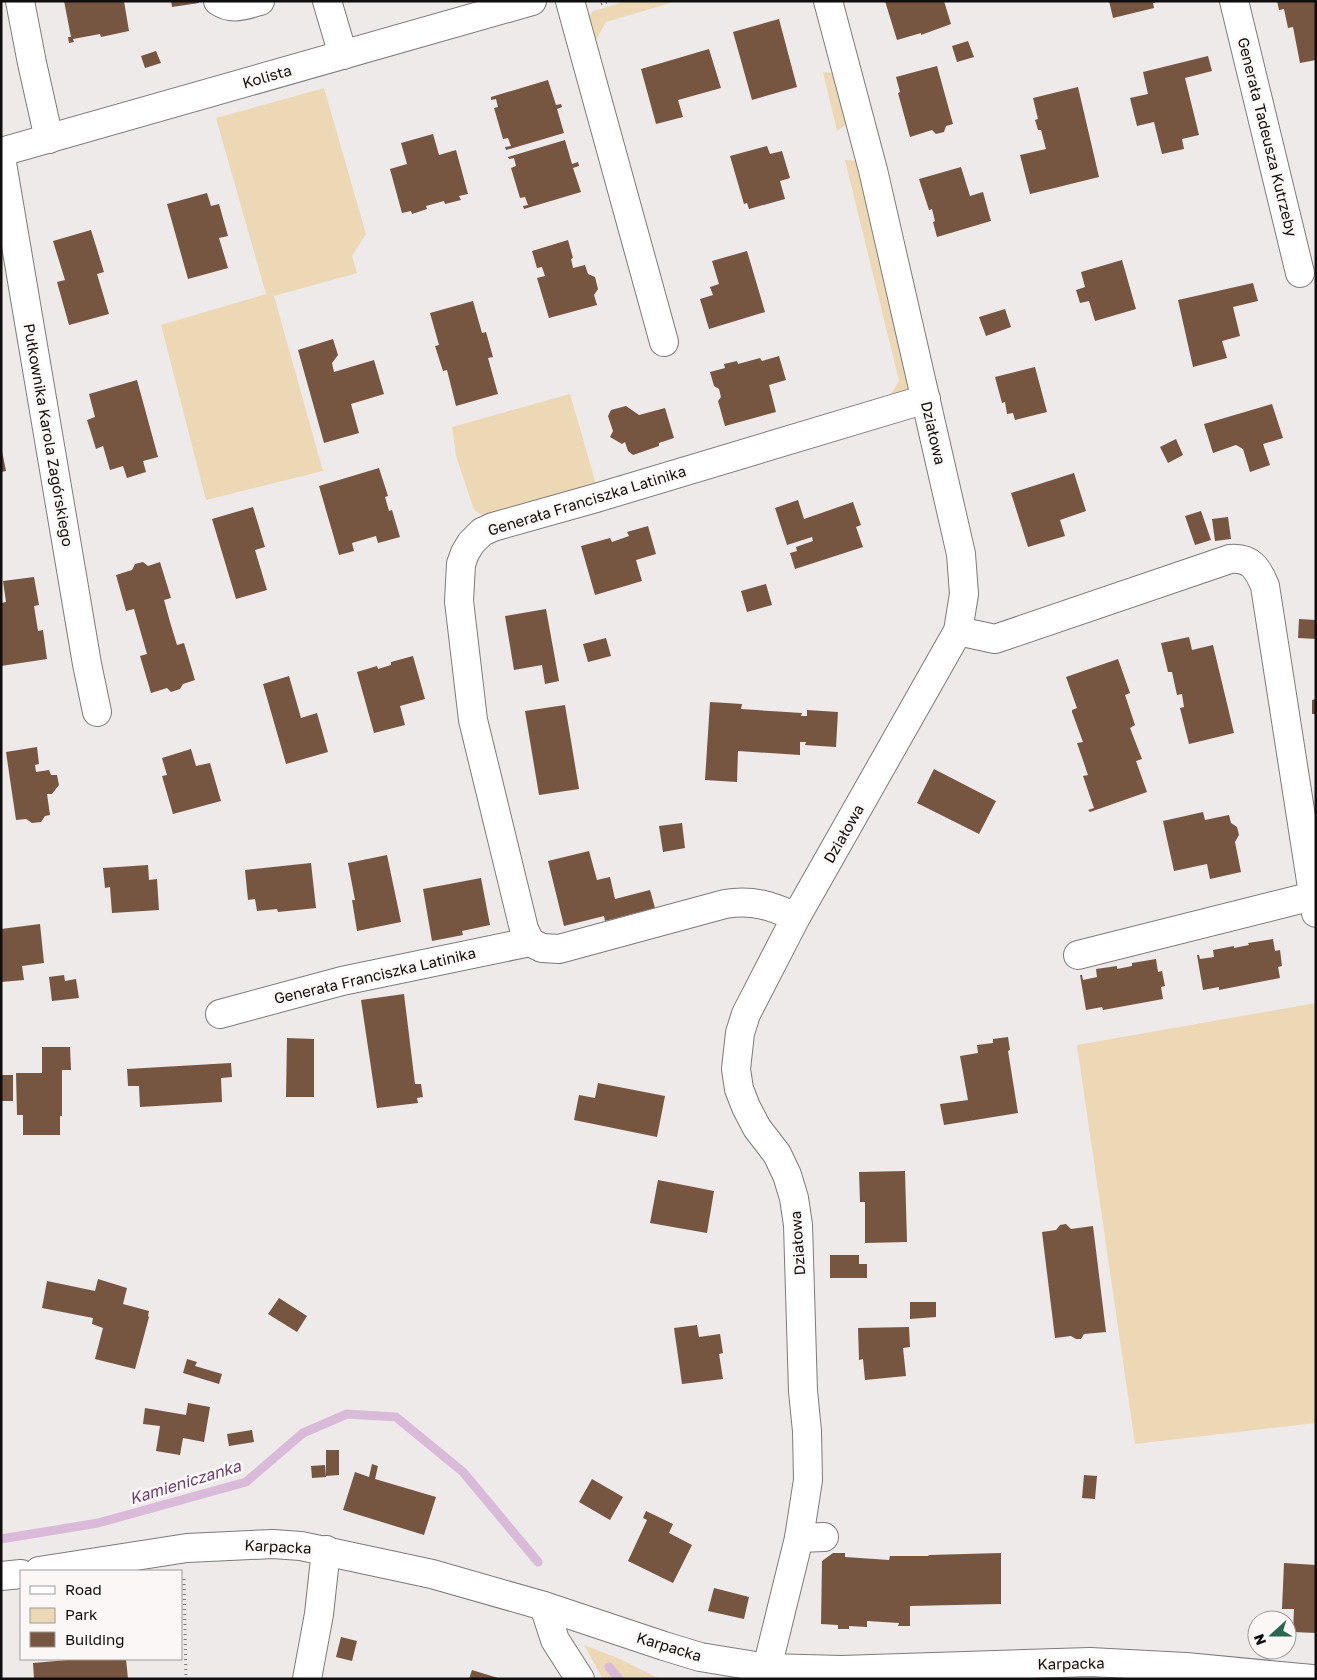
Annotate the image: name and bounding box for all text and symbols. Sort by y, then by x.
street label: Generała Tadeusza Kutrzeby [1234,35,1302,239]
street label: Kolista [240,60,293,92]
street label: Pułkownika Karola Zagórskiego [20,322,77,548]
street label: Działowa [918,399,950,466]
street label: Generała Franciszka Latinika [485,461,688,539]
street label: Działowa [819,801,867,866]
street label: Generała Franciszka Latinika [272,943,477,1007]
street label: Działowa [786,1210,808,1276]
water label: Kamieniczanka [127,1455,244,1508]
street label: Karpacka [244,1535,312,1557]
legend [20,1570,182,1660]
text: Road [65,1580,102,1598]
text: Park [65,1605,98,1623]
north arrow [1247,1610,1297,1660]
street label: Karpacka [635,1628,704,1664]
text: Building [65,1630,125,1648]
text: N [1250,1632,1269,1648]
street label: Karpacka [1037,1653,1105,1673]

